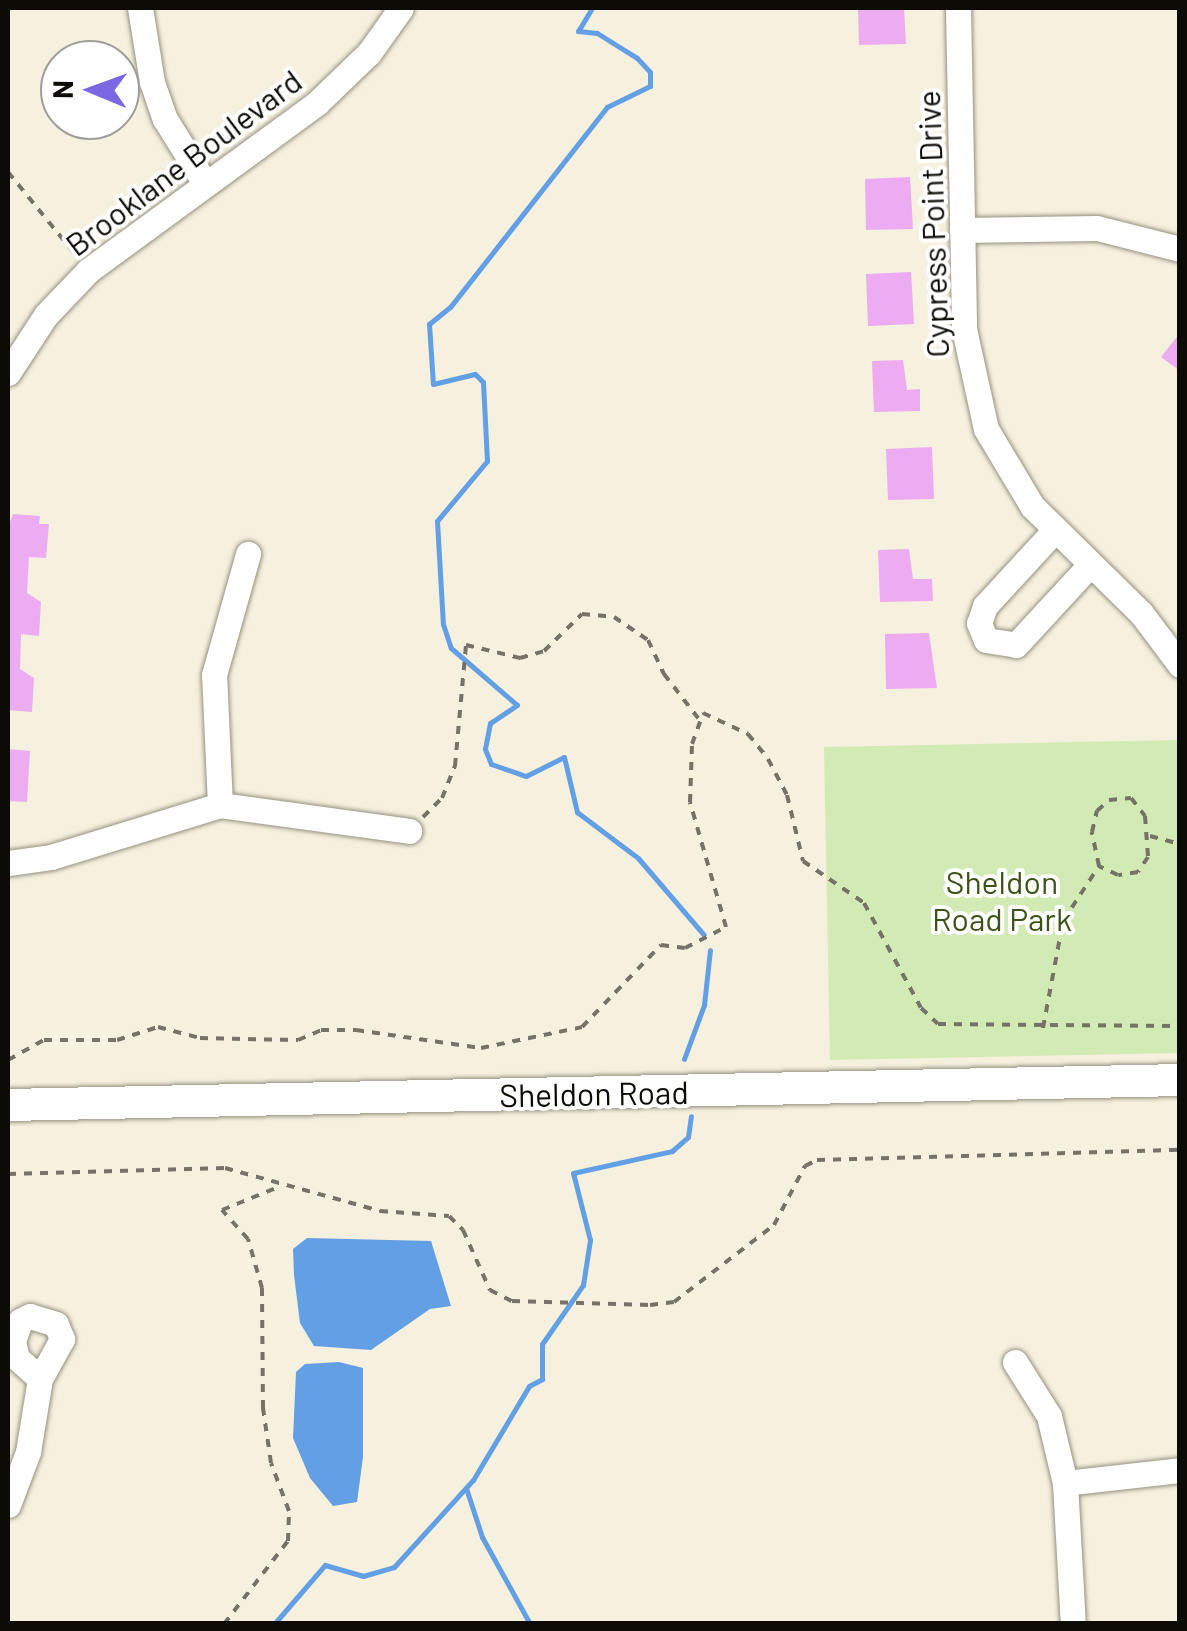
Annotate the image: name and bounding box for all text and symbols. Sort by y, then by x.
north arrow [40,40,140,140]
street label: Brooklane Boulevard [57,61,309,263]
text: N [45,80,79,99]
street label: Cypress Point Drive [908,90,956,358]
park label: Sheldon Road Park [932,863,1072,938]
street label: Sheldon Road [499,1072,689,1114]

